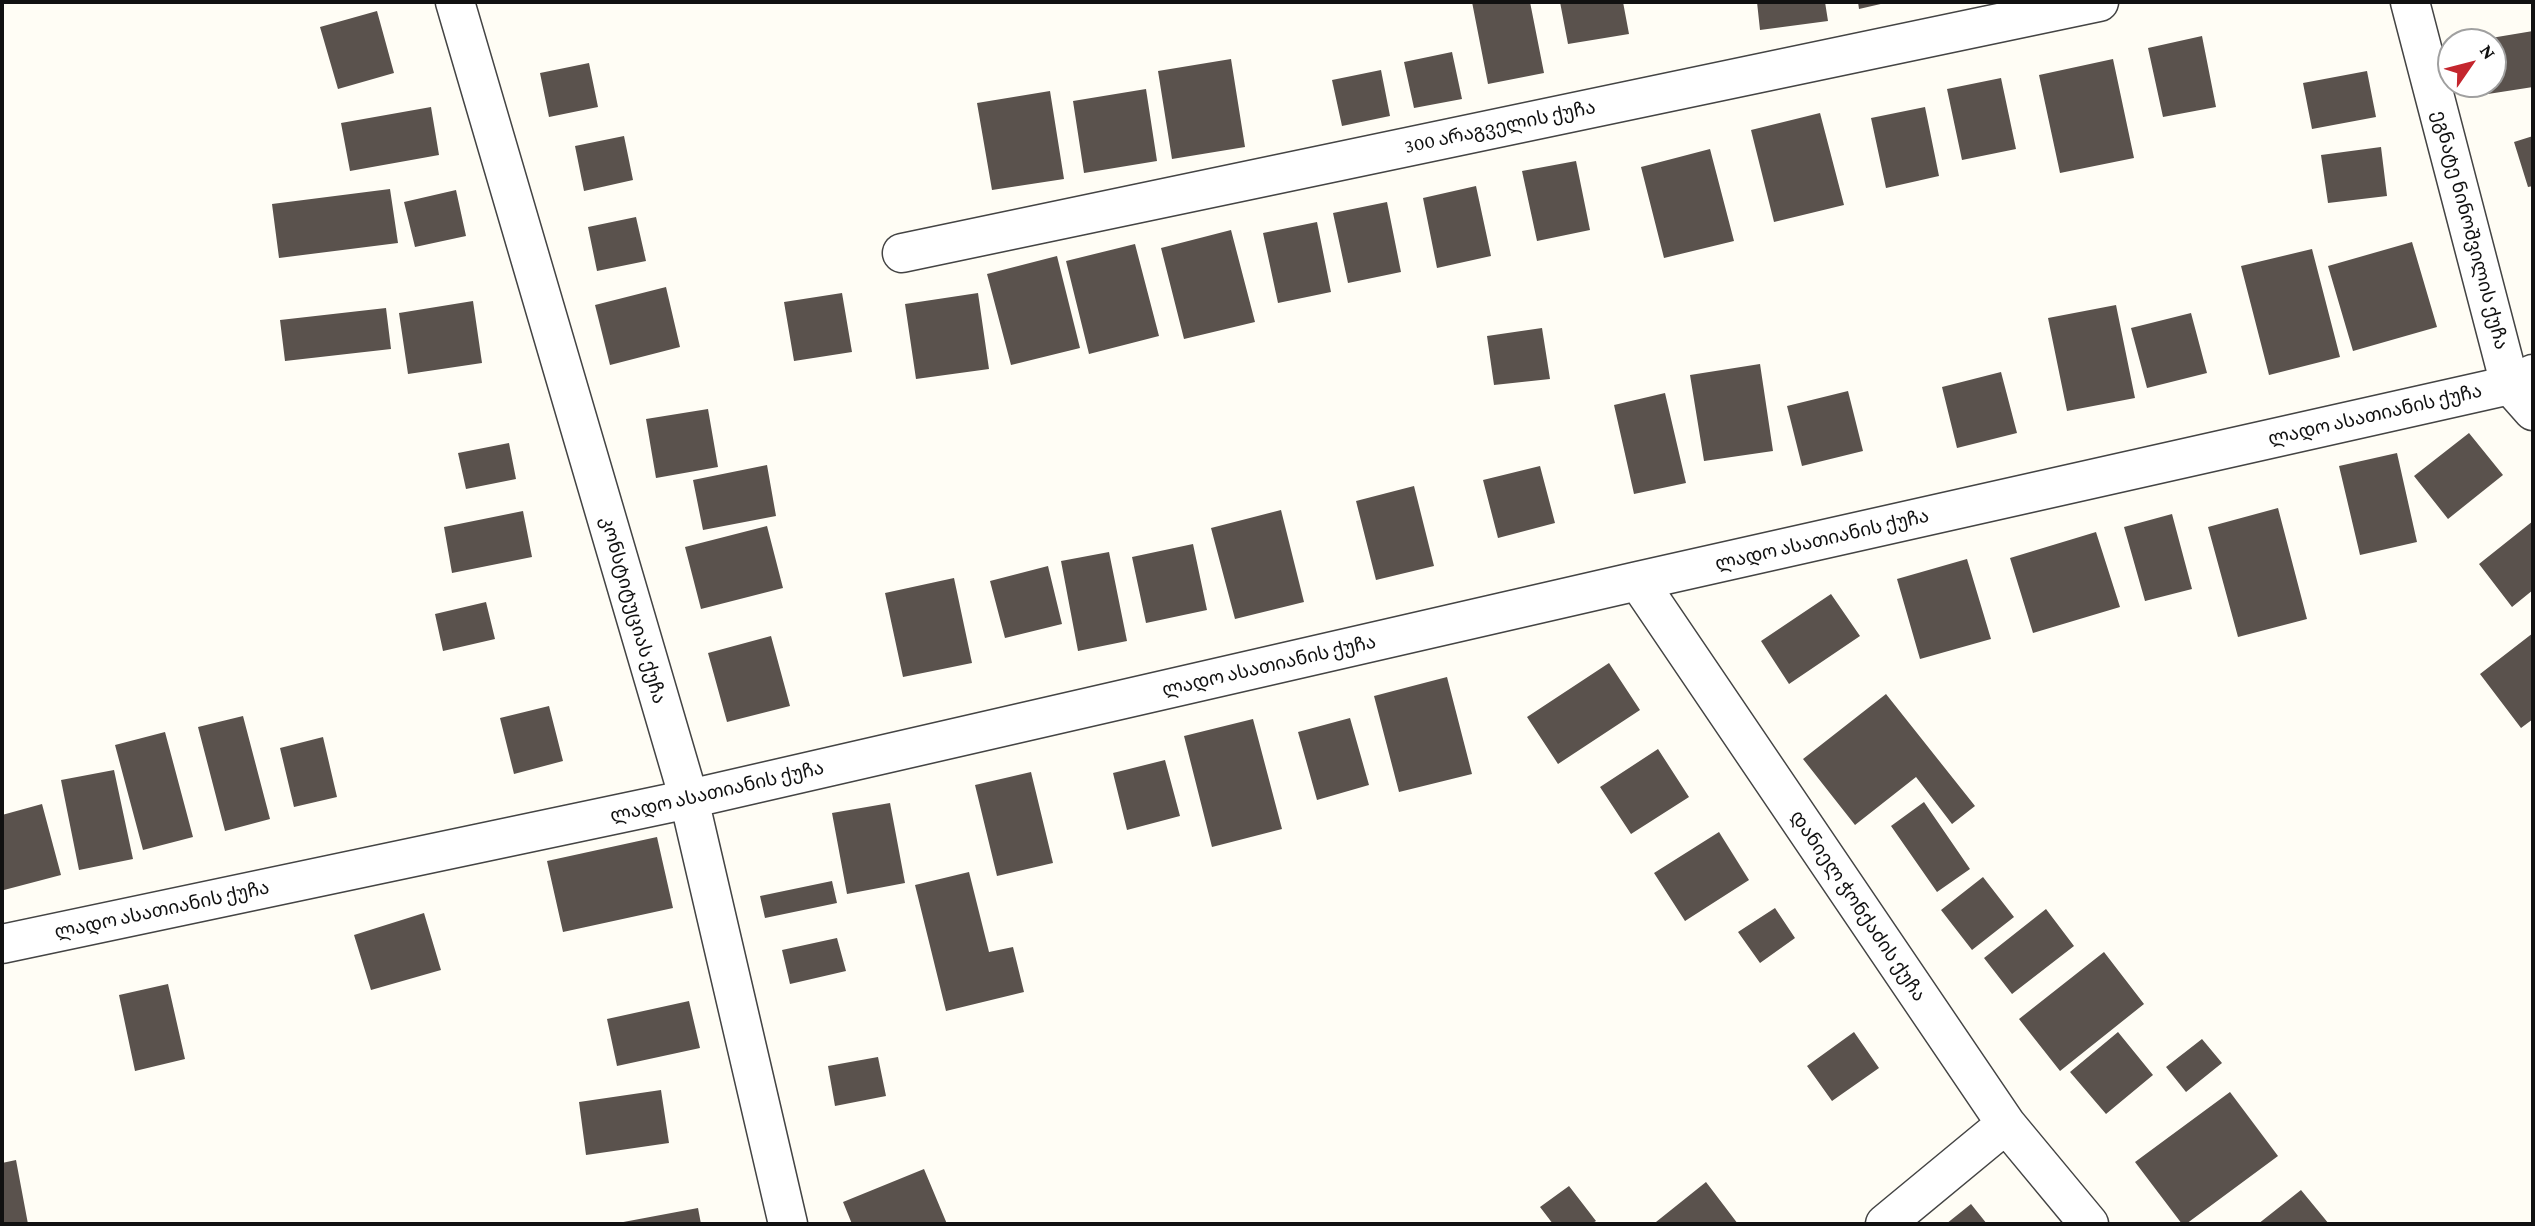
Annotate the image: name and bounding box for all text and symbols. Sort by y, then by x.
north arrow [2437,28,2507,98]
text: N [2476,40,2500,63]
street label: 300 არაგველის ქუჩა [1402,96,1598,158]
street label: ეგნატე ნინოშვილის ქუჩა [2427,108,2513,352]
street label: ლადო ასათიანის ქუჩა [2266,379,2484,451]
street label: ლადო ასათიანის ქუჩა [1713,504,1931,576]
street label: კონსტიტუციას ქუჩა [595,514,671,706]
street label: ლადო ასათიანის ქუჩა [1160,630,1378,702]
street label: ლადო ასათიანის ქუჩა [608,756,826,828]
street label: დანიელ ჭონქაძის ქუჩა [1785,806,1931,1006]
street label: ლადო ასათიანის ქუჩა [53,876,271,944]

